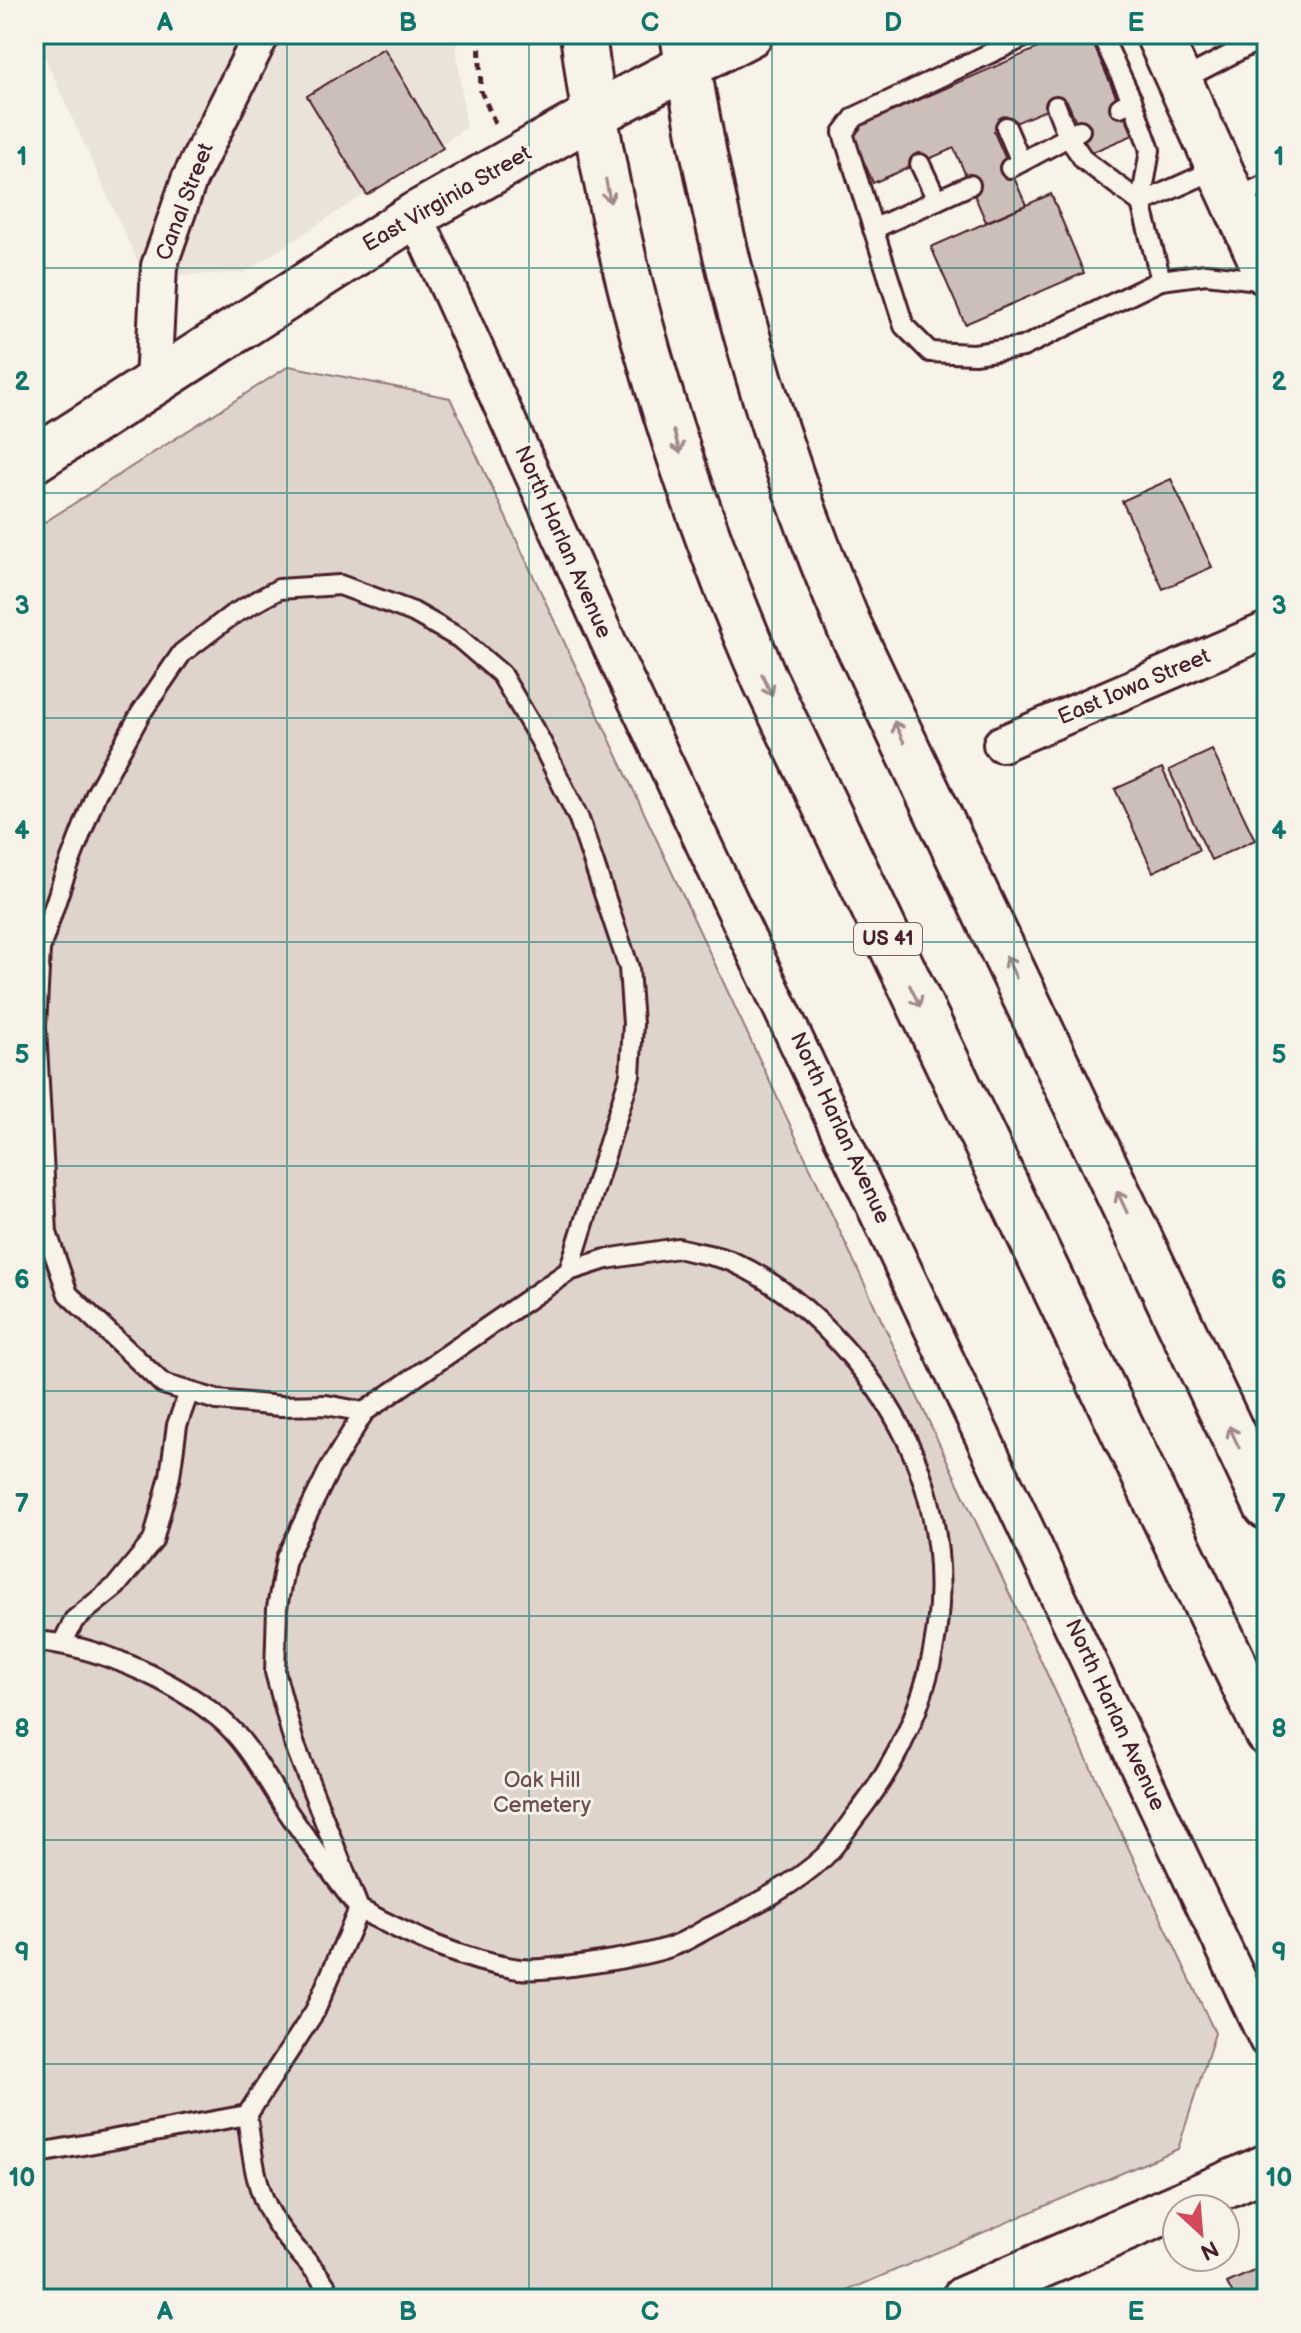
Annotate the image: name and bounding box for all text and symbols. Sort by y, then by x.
text: A [156,8,173,39]
text: B [399,8,417,39]
text: C [641,8,659,39]
text: D [884,8,902,39]
text: E [1128,8,1145,39]
street label: Canal Street [150,139,220,265]
street label: East Virginia Street [358,140,536,258]
text: 1 [17,142,27,173]
text: 1 [1274,142,1284,173]
one-way arrow [601,178,616,204]
text: 2 [14,367,30,398]
text: 2 [1271,367,1287,398]
one-way arrow [671,429,685,454]
street label: North Harlan Avenue [508,442,618,642]
text: 3 [14,591,30,622]
text: 3 [1271,591,1287,622]
street label: East Iowa Street [1054,643,1214,731]
one-way arrow [761,673,776,697]
one-way arrow [891,720,906,744]
text: 4 [14,816,30,847]
text: 4 [1271,816,1287,847]
road number: US 41 [854,923,922,955]
one-way arrow [1003,955,1018,979]
one-way arrow [909,984,924,1007]
street label: North Harlan Avenue [784,1028,896,1228]
text: 5 [14,1040,30,1071]
text: 5 [1271,1040,1287,1071]
one-way arrow [1114,1190,1129,1214]
text: 6 [14,1265,30,1296]
text: 6 [1271,1265,1287,1296]
one-way arrow [1226,1425,1241,1449]
text: 7 [15,1489,29,1520]
text: 7 [1272,1489,1286,1520]
street label: North Harlan Avenue [1059,1615,1171,1815]
text: 8 [14,1714,30,1745]
text: 8 [1271,1714,1287,1745]
park label: Oak Hill Cemetery [493,1767,591,1819]
text: 9 [14,1938,30,1969]
text: 9 [1271,1938,1287,1969]
text: 10 [8,2163,36,2194]
text: 10 [1265,2163,1293,2194]
north arrow [1161,2193,1241,2273]
text: N [1196,2234,1222,2265]
text: A [156,2297,173,2328]
text: B [399,2297,417,2328]
text: C [641,2297,659,2328]
text: D [884,2297,902,2328]
text: E [1128,2297,1145,2328]

